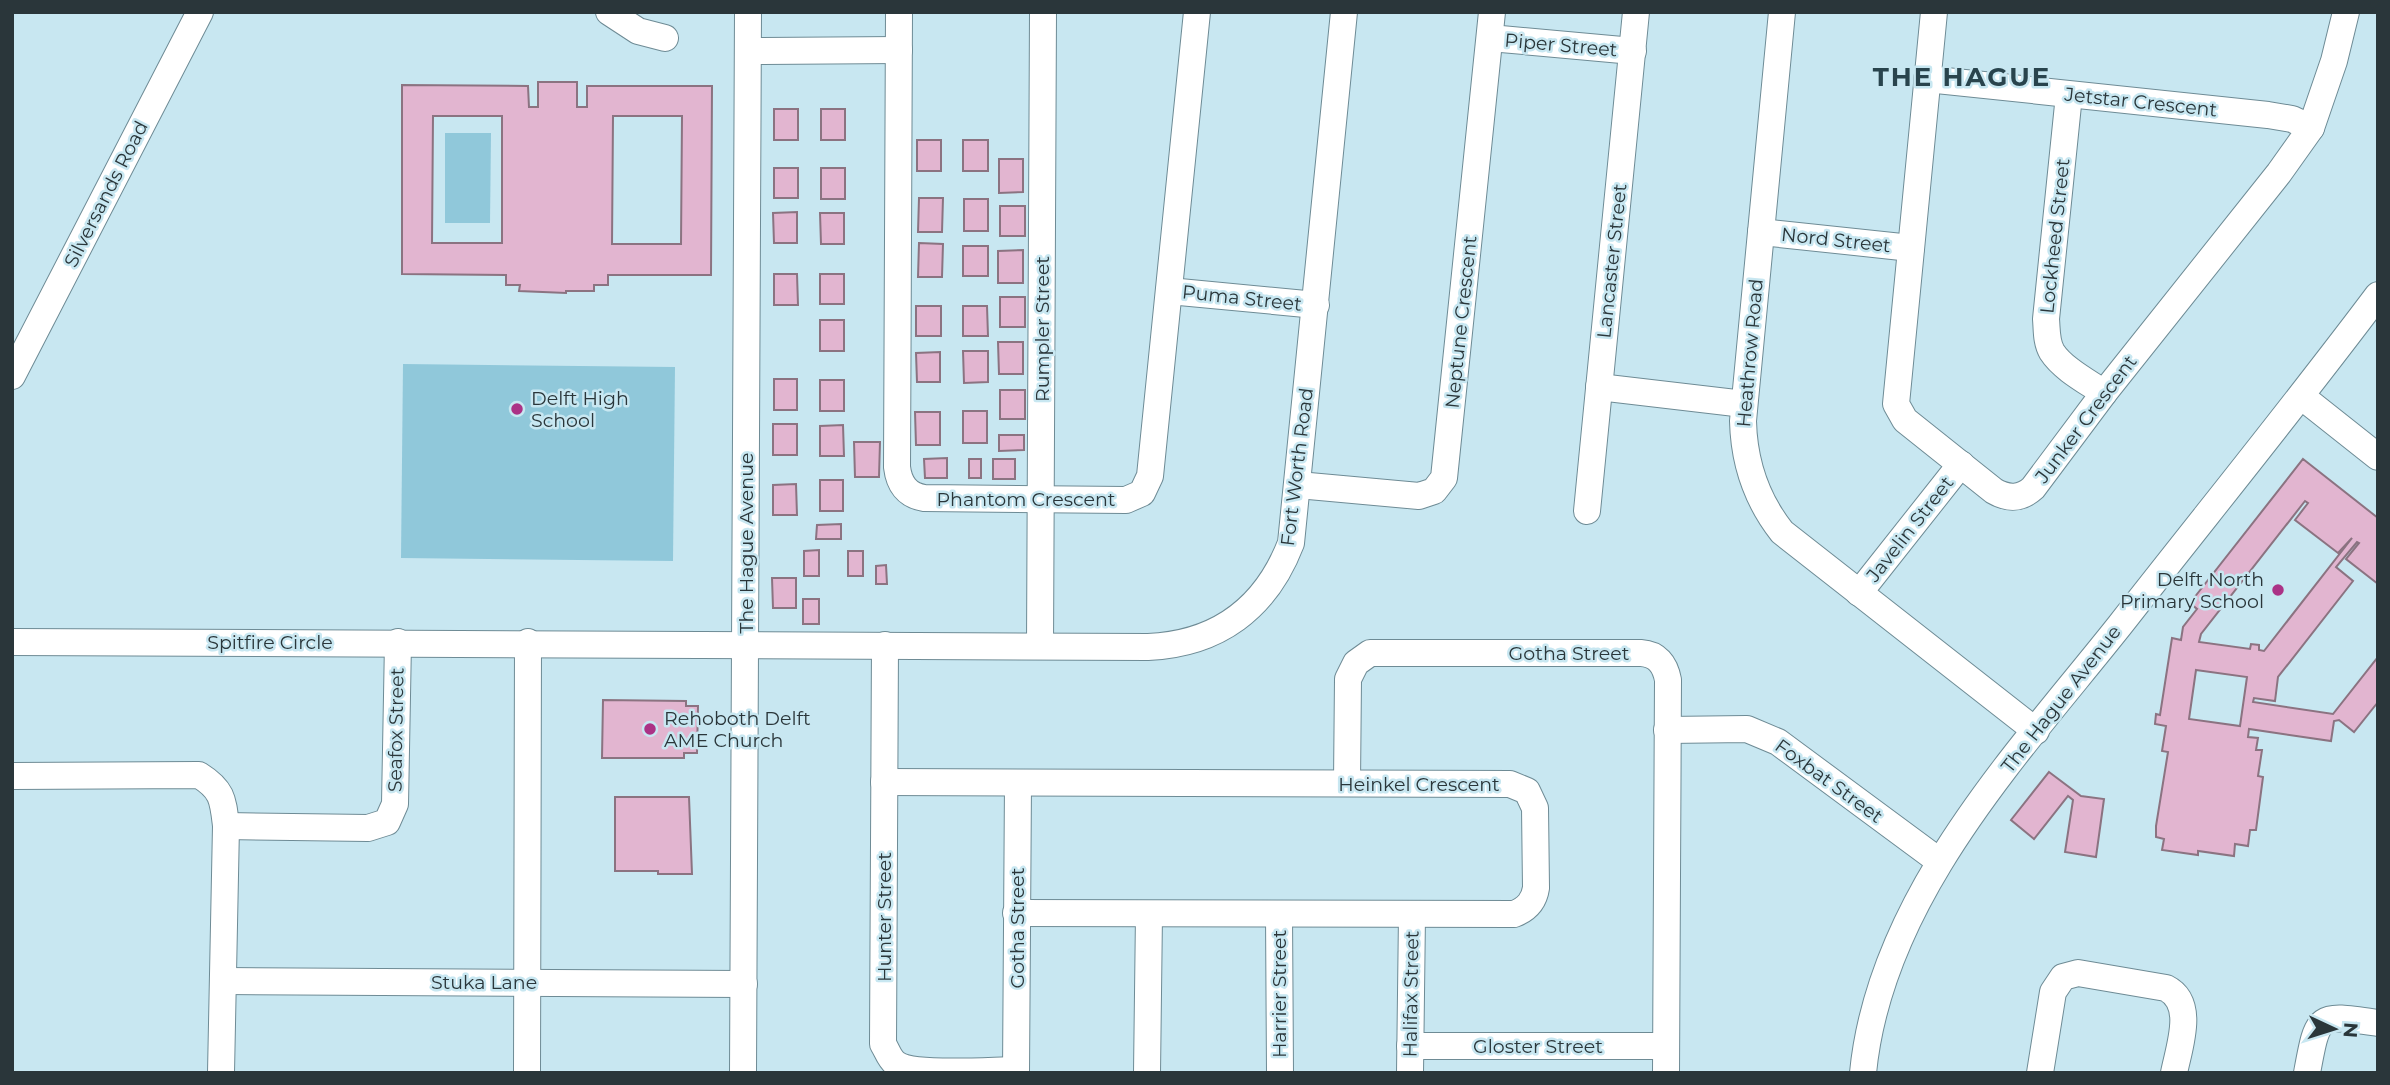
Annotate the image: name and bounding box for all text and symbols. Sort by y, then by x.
street label: Piper Street [1504,29,1619,61]
district label: THE HAGUE [1873,61,2051,93]
street label: Jetstar Crescent [2063,82,2219,121]
street label: Silversands Road [59,117,153,271]
street label: Lockheed Street [2035,157,2075,315]
street label: Lancaster Street [1592,182,1632,339]
street label: Nord Street [1780,223,1892,257]
street label: Neptune Crescent [1440,234,1482,410]
street label: Rumpler Street [1031,256,1054,402]
street label: Heathrow Road [1732,278,1768,428]
street label: Puma Street [1181,280,1303,316]
street label: Junker Crescent [2030,350,2142,488]
place label: Delft High School [531,387,629,432]
street label: Fort Worth Road [1276,387,1318,547]
marker: Delft High School [509,401,525,417]
street label: The Hague Avenue [735,453,758,633]
street label: Javelin Street [1861,471,1958,587]
street label: Phantom Crescent [936,488,1116,511]
place label: Delft North Primary School [2120,568,2264,613]
marker: Delft North Primary School [2270,582,2286,598]
street label: The Hague Avenue [1996,621,2126,777]
street label: Spitfire Circle [207,631,333,654]
street label: Gotha Street [1509,642,1630,665]
street label: Seafox Street [383,667,409,792]
place label: Rehoboth Delft AME Church [664,707,811,752]
marker: Rehoboth Delft AME Church [642,721,658,737]
street label: Foxbat Street [1771,734,1888,828]
street label: Heinkel Crescent [1338,773,1500,796]
street label: Hunter Street [873,852,896,982]
street label: Gotha Street [1006,867,1029,988]
street label: Harrier Street [1268,930,1291,1058]
street label: Halifax Street [1398,930,1424,1058]
street label: Stuka Lane [431,971,537,994]
north arrow [2299,994,2369,1064]
text: N [2338,1022,2362,1039]
street label: Gloster Street [1473,1035,1603,1058]

